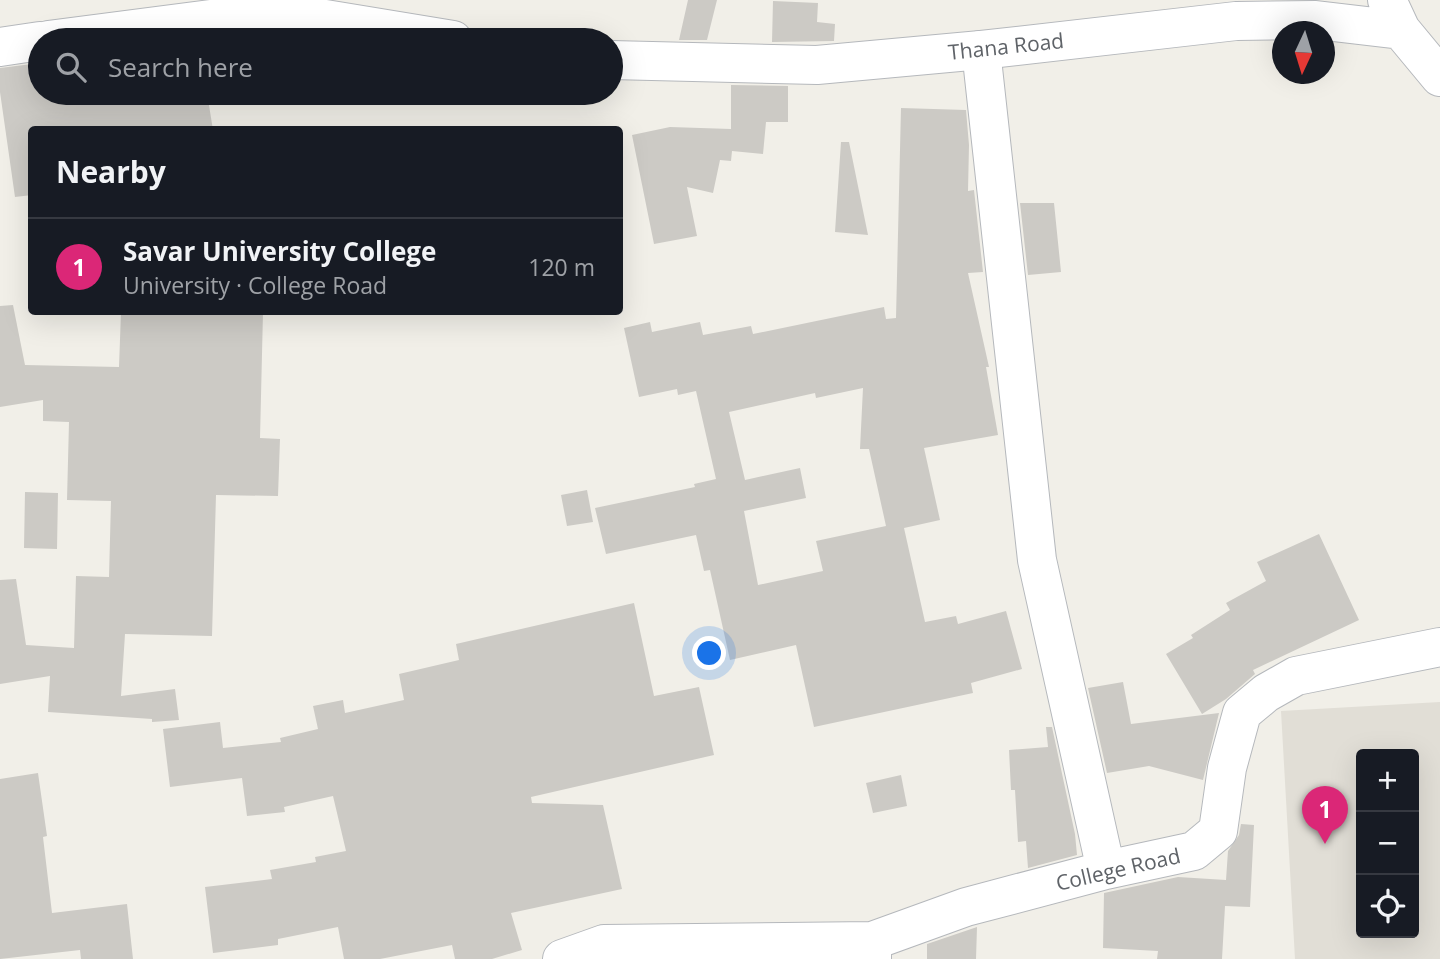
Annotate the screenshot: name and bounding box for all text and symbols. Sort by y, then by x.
north arrow [1272,21,1335,84]
street label: Thana Road [947,26,1065,66]
search box [28,28,623,105]
icon: search [52,48,90,86]
text: Search here [108,49,253,85]
text: Nearby [56,151,166,192]
text: Savar University College [123,233,436,269]
text: 1 [72,251,86,283]
text: 120 m [528,251,595,283]
text: University · College Road [123,269,387,301]
your location [692,636,726,670]
map controls [1356,749,1419,938]
button: + [1356,749,1419,812]
pin: 1 [1302,786,1348,844]
button: − [1356,812,1419,875]
street label: College Road [1053,841,1183,897]
button: locate [1356,875,1419,938]

